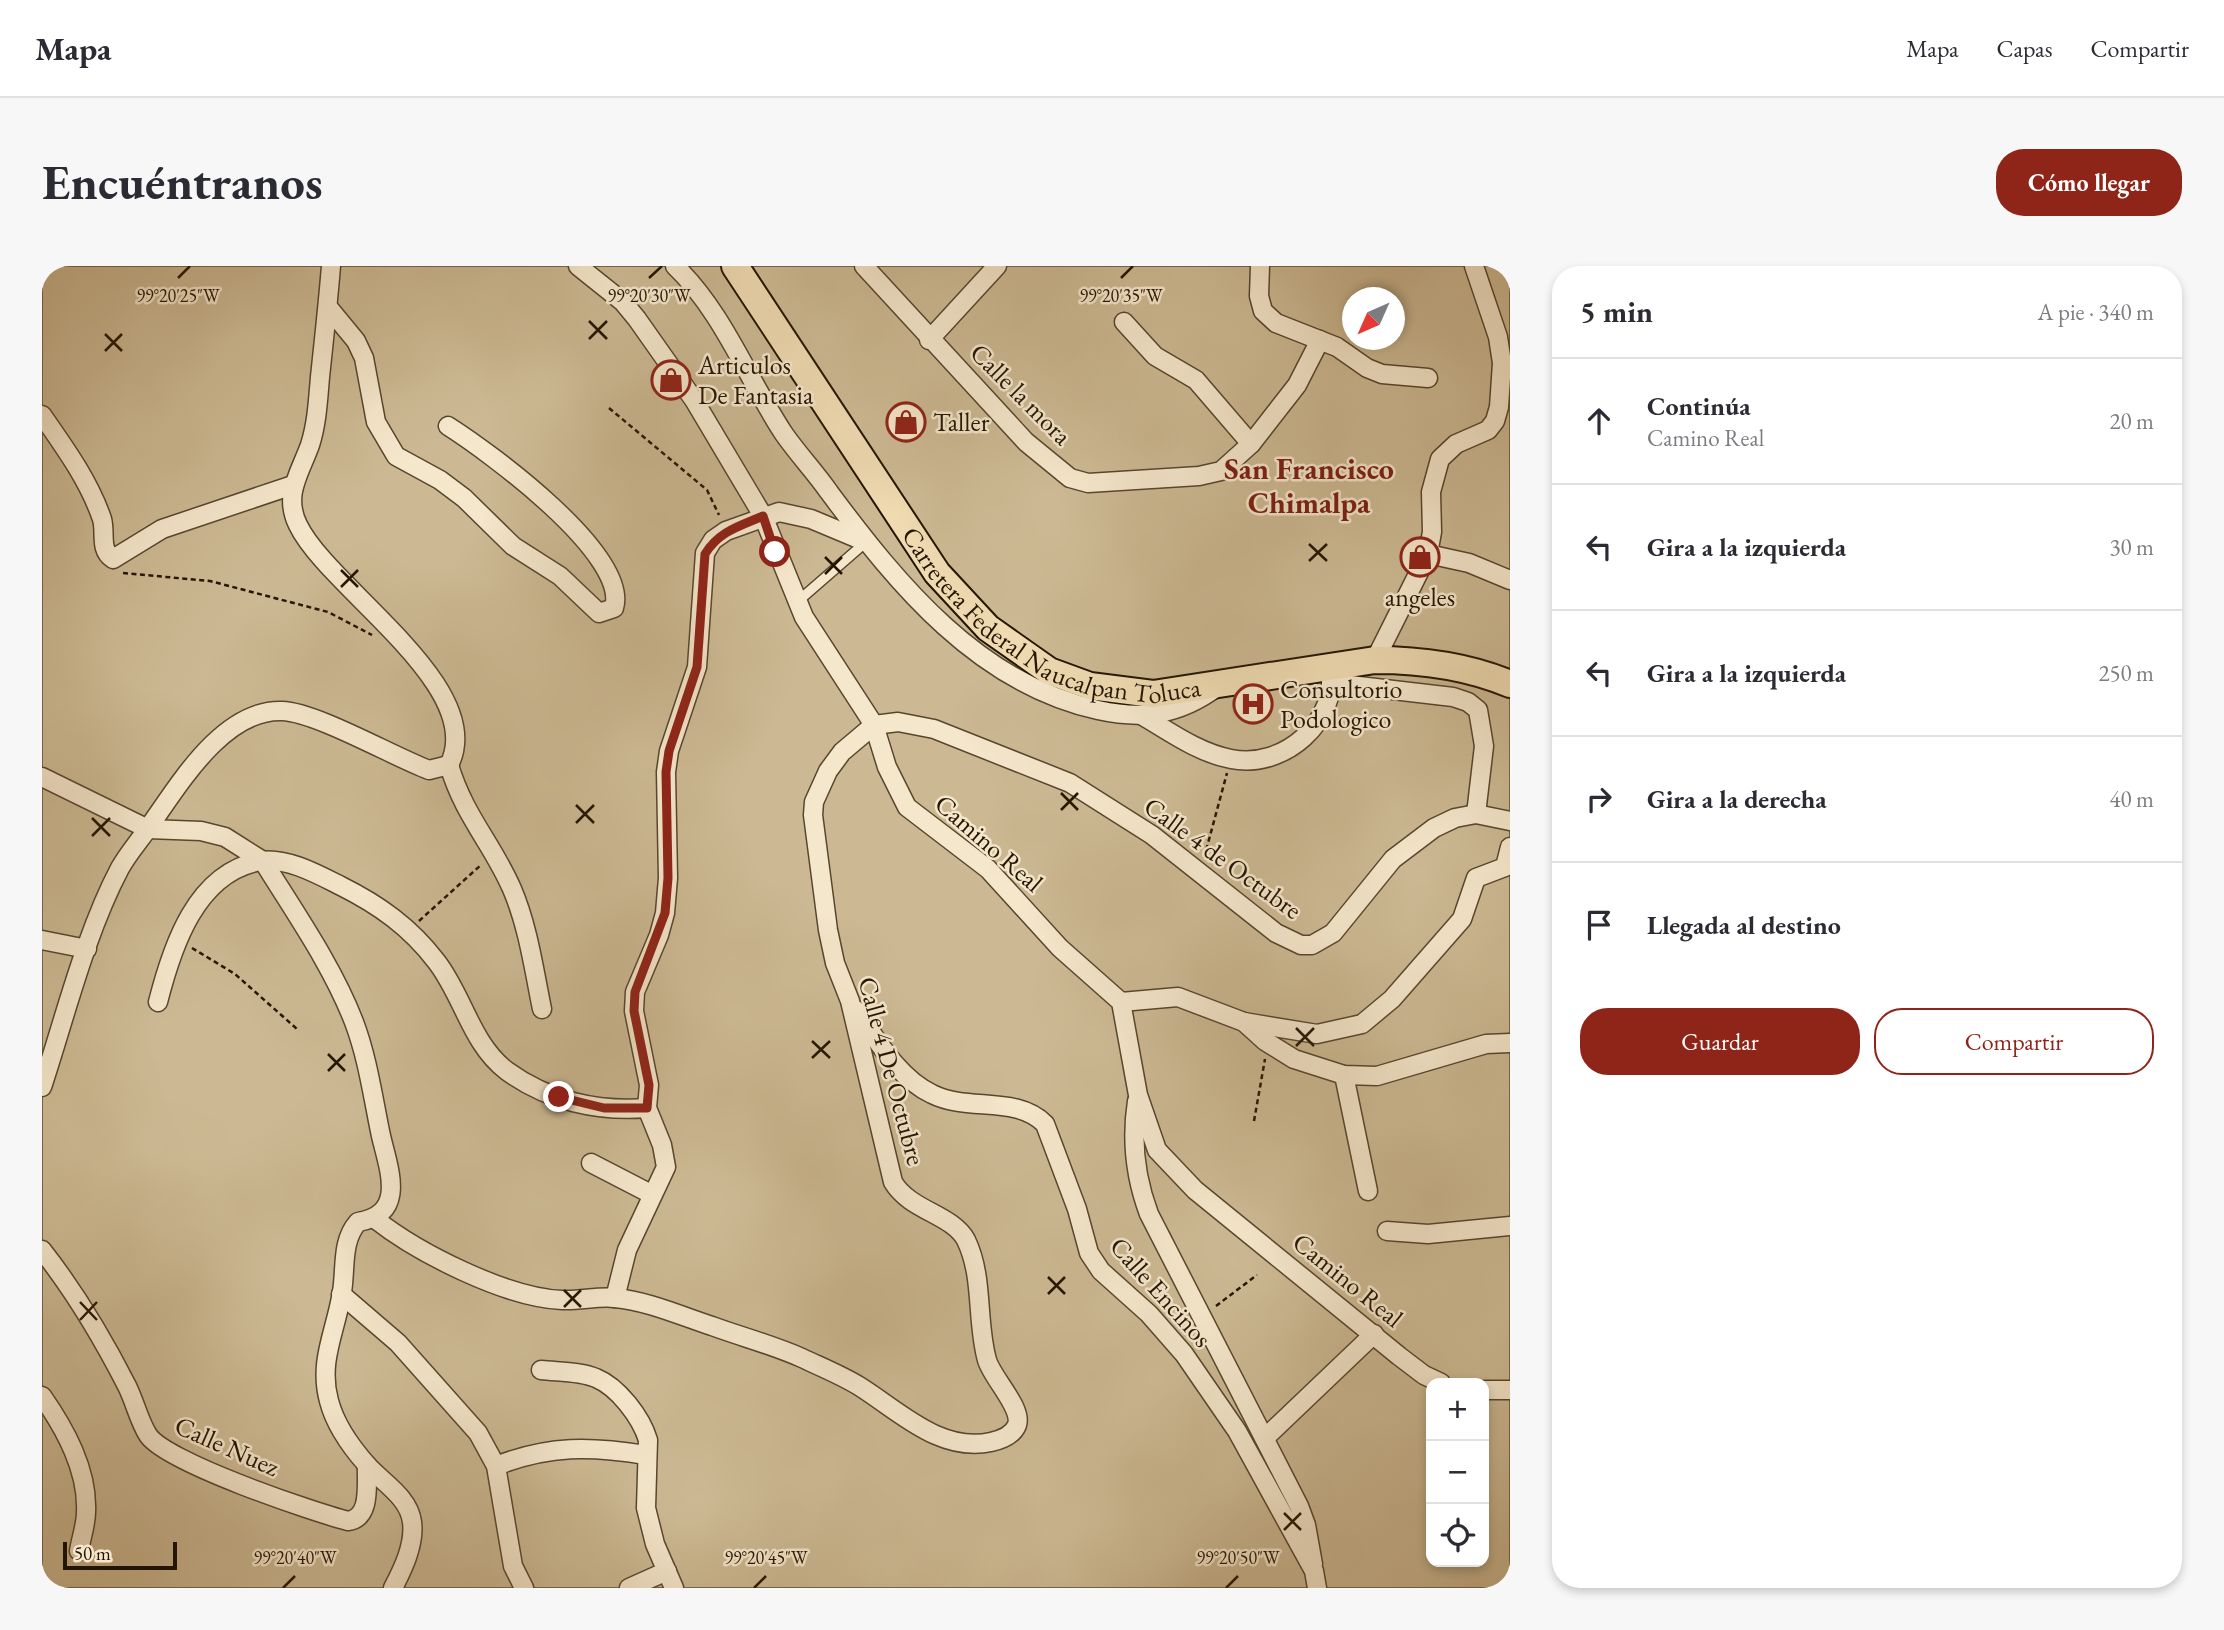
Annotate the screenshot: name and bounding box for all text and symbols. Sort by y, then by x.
text: Mapa [35,27,112,70]
text: Mapa [1906,33,1958,64]
text: Capas [1996,33,2052,64]
text: Compartir [2090,33,2189,64]
button: Cómo llegar [1996,149,2182,216]
text: Encuéntranos [42,150,323,214]
text: 99°20'25"W [136,284,220,307]
text: 99°20'30"W [607,284,691,307]
text: 99°20'35"W [1079,284,1163,307]
north arrow [1342,287,1405,350]
text: 5 min [1580,292,1653,331]
text: A pie · 340 m [2038,297,2154,327]
street label: Calle la mora [963,336,1080,453]
place label: Articulos De Fantasia [697,348,814,412]
shop icon: Articulos De Fantasia [650,359,692,401]
text: Continúa [1647,389,1751,423]
shop icon: Taller [885,401,927,443]
icon: ahead [1580,402,1618,440]
place label: Taller [933,405,990,439]
text: 20 m [2109,406,2154,436]
text: Camino Real [1647,423,1764,453]
district label: San Francisco Chimalpa [1224,449,1394,522]
street label: Carretera Federal Naucalpan Toluca [894,520,1204,712]
icon: left [1580,528,1618,566]
text: Gira a la izquierda [1647,530,1846,564]
text: 30 m [2109,532,2154,562]
route start [759,536,790,567]
shop icon: angeles [1399,536,1441,578]
place label: angeles [1385,580,1455,614]
icon: left [1580,654,1618,692]
text: Gira a la izquierda [1647,656,1846,690]
text: 250 m [2098,658,2154,688]
place label: Consultorio Podologico [1280,672,1402,736]
hospital icon: Consultorio Podologico [1232,683,1274,725]
icon: right [1580,780,1618,818]
text: Gira a la derecha [1647,782,1827,816]
text: 40 m [2109,784,2154,814]
street label: Camino Real [928,787,1050,899]
street label: Calle 4 de Octubre [1137,789,1309,927]
icon: arrive [1580,906,1618,944]
text: Llegada al destino [1647,908,1841,942]
street label: Calle 4 De Octubre [851,973,933,1169]
button: Guardar [1580,1008,1860,1075]
button: Compartir [1874,1008,2154,1075]
route end [543,1081,574,1112]
street label: Camino Real [1286,1225,1410,1335]
street label: Calle Encinos [1103,1230,1219,1354]
map controls [1426,1378,1489,1567]
button: + [1426,1378,1489,1441]
street label: Calle Nuez [169,1408,285,1484]
button: − [1426,1441,1489,1504]
button: locate [1426,1504,1489,1567]
scale bar [63,1539,177,1571]
text: 50 m [74,1541,111,1566]
text: 99°20'40"W [253,1546,337,1569]
text: 99°20'45"W [724,1546,808,1569]
text: 99°20'50"W [1196,1546,1280,1569]

